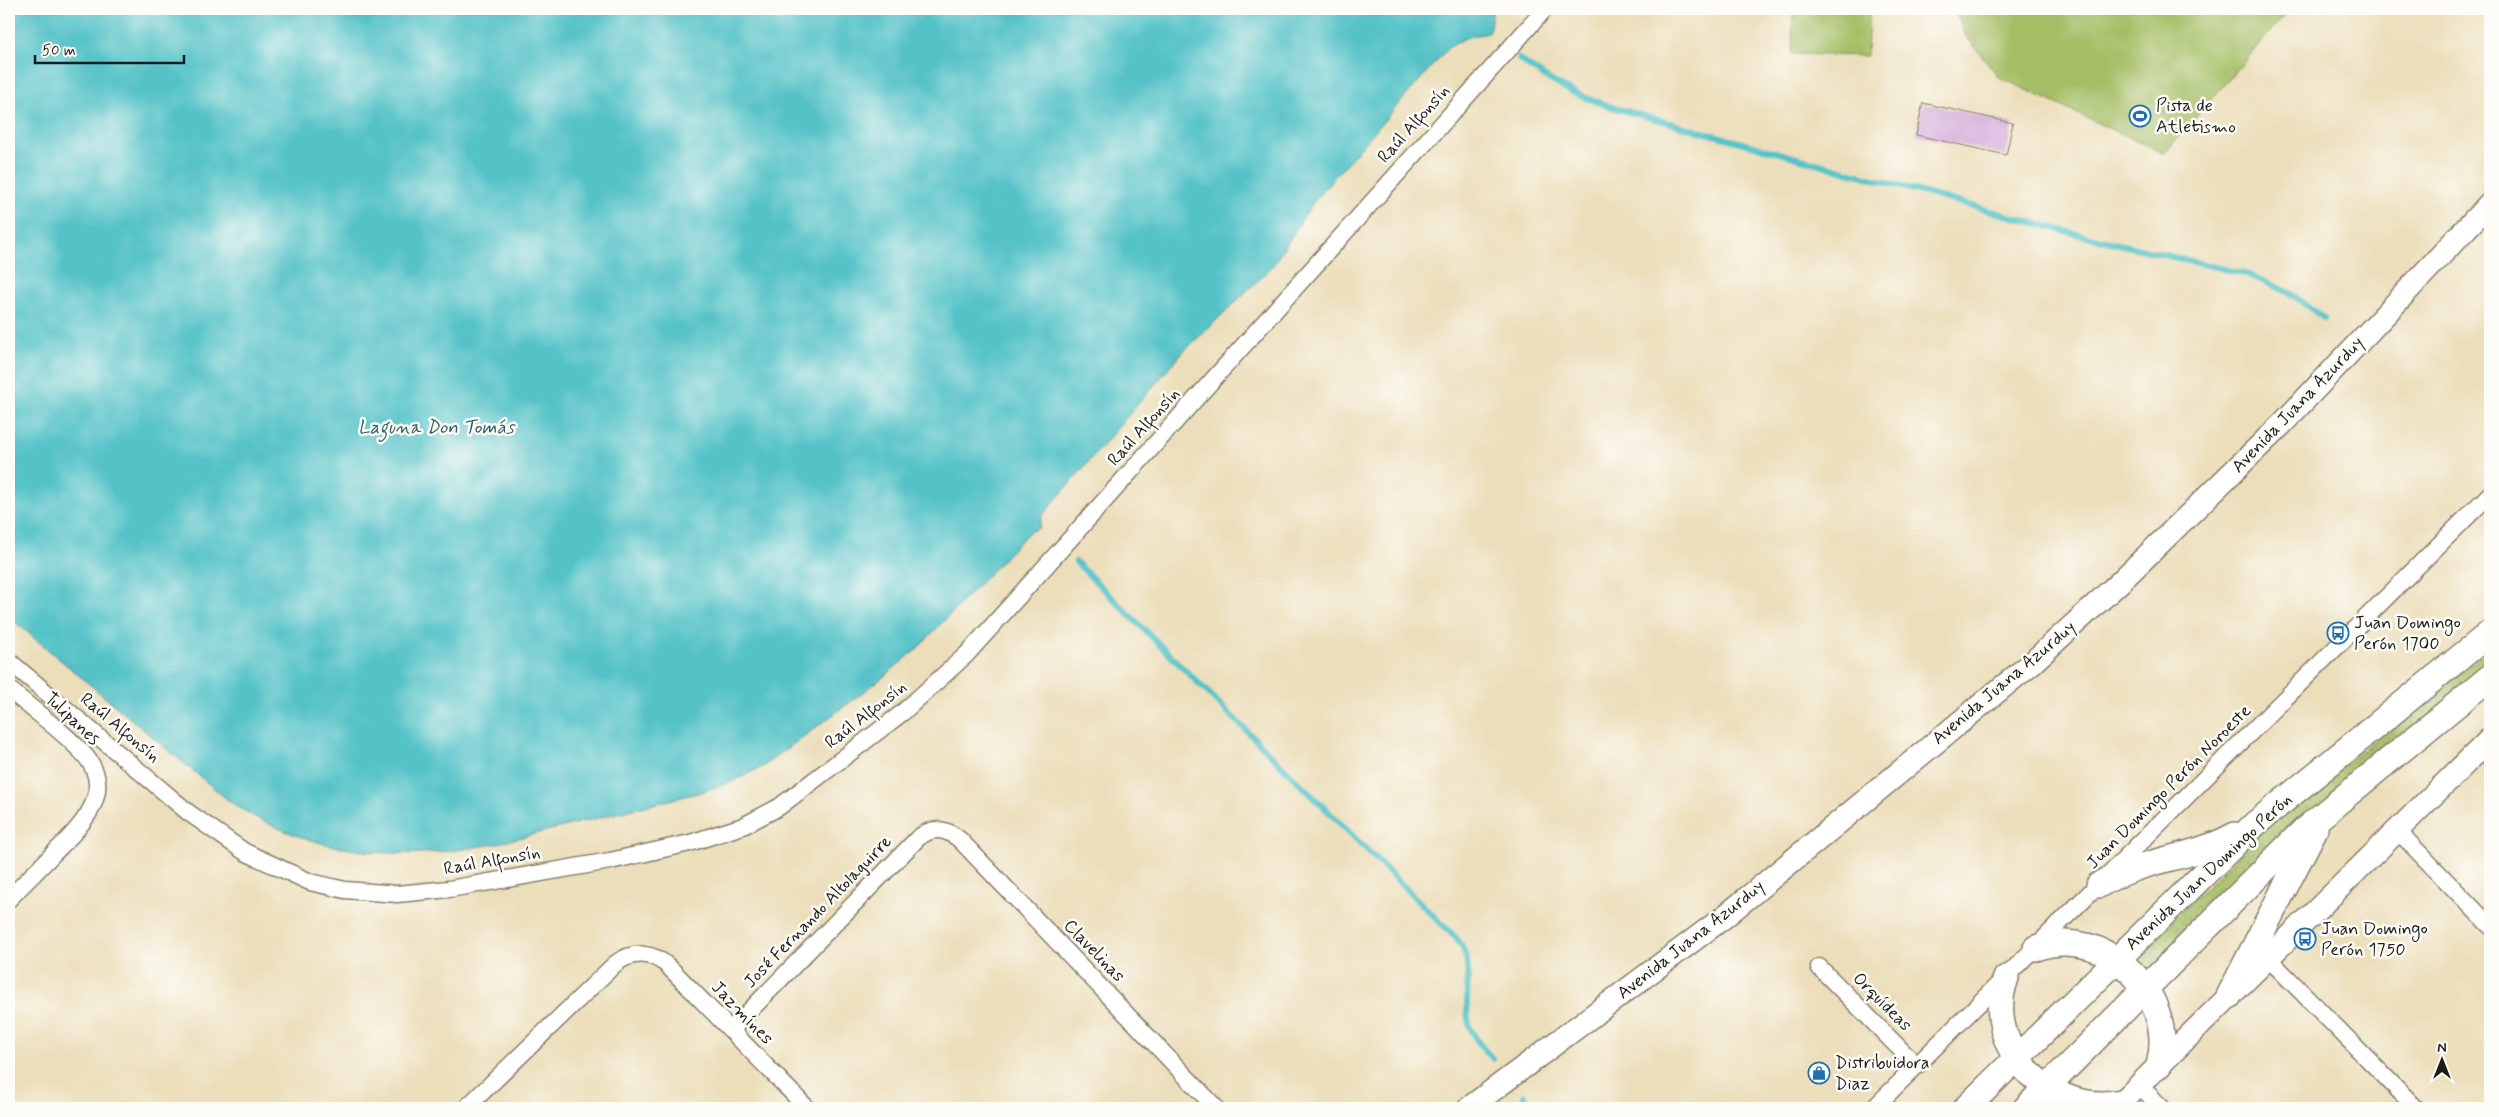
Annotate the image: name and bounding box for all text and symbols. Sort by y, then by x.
scale bar [35,32,184,64]
text: 50 m [42,41,76,61]
street label: Raúl Alfonsín [1372,80,1457,170]
place label: Pista de Atletismo [2156,94,2236,139]
sports icon: Pista de Atletismo [2128,104,2152,128]
street label: Avenida Juana Azurduy [2227,332,2369,478]
street label: Raúl Alfonsín [1102,383,1187,473]
water label: Laguna Don Tomás [358,415,516,442]
place label: Juan Domingo Perón 1700 [2354,611,2461,656]
street label: Avenida Juana Azurduy [1927,616,2081,750]
bus stop icon: Juan Domingo Perón 1700 [2326,621,2350,645]
street label: Raúl Alfonsín [820,675,913,756]
street label: Tulipanes [39,687,105,751]
street label: Raúl Alfonsín [74,687,165,770]
street label: Juan Domingo Perón Noroeste [2081,699,2257,875]
street label: Avenida Juan Domingo Perón [2120,788,2298,957]
street label: José Fernando Altolaguirre [739,830,897,994]
street label: Raúl Alfonsín [442,841,543,883]
street label: Avenida Juana Azurduy [1612,875,1770,1005]
street label: Clavelinas [1058,914,1130,988]
place label: Juan Domingo Perón 1750 [2321,917,2428,962]
bus stop icon: Juan Domingo Perón 1750 [2293,927,2317,951]
street label: Orquídeas [1847,967,1917,1037]
street label: Jazmínes [706,976,778,1050]
north arrow [2416,1034,2466,1084]
text: N [2437,1039,2447,1057]
place label: Distribuidora Diaz [1835,1051,1930,1096]
shop icon: Distribuidora Diaz [1807,1061,1831,1085]

